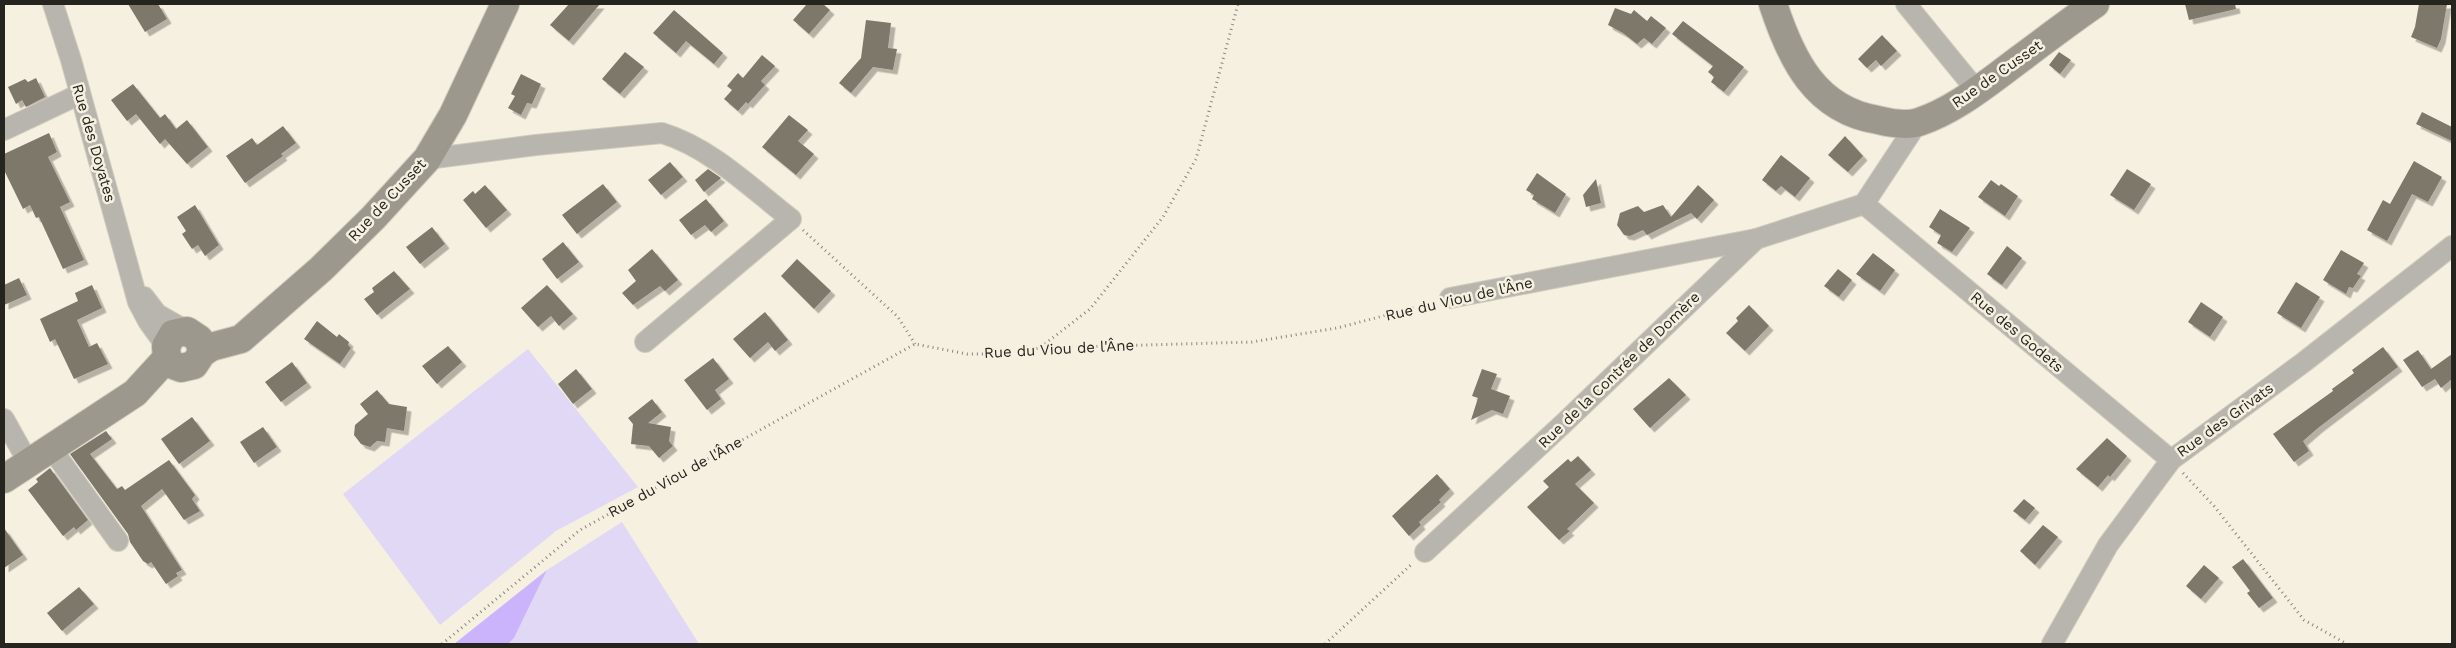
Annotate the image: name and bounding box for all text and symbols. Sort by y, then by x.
street label: Rue de Cusset [1948,36,2046,112]
street label: Rue des Doyates [69,82,120,204]
street label: Rue de Cusset [344,155,430,245]
street label: Rue du Viou de l'Âne [1384,273,1534,325]
street label: Rue de la Contrée de Domère [1535,288,1703,452]
street label: Rue des Godets [1967,288,2067,376]
street label: Rue du Viou de l'Âne [983,336,1135,362]
street label: Rue des Grivats [2173,379,2277,461]
street label: Rue du Viou de l'Âne [605,433,745,521]

